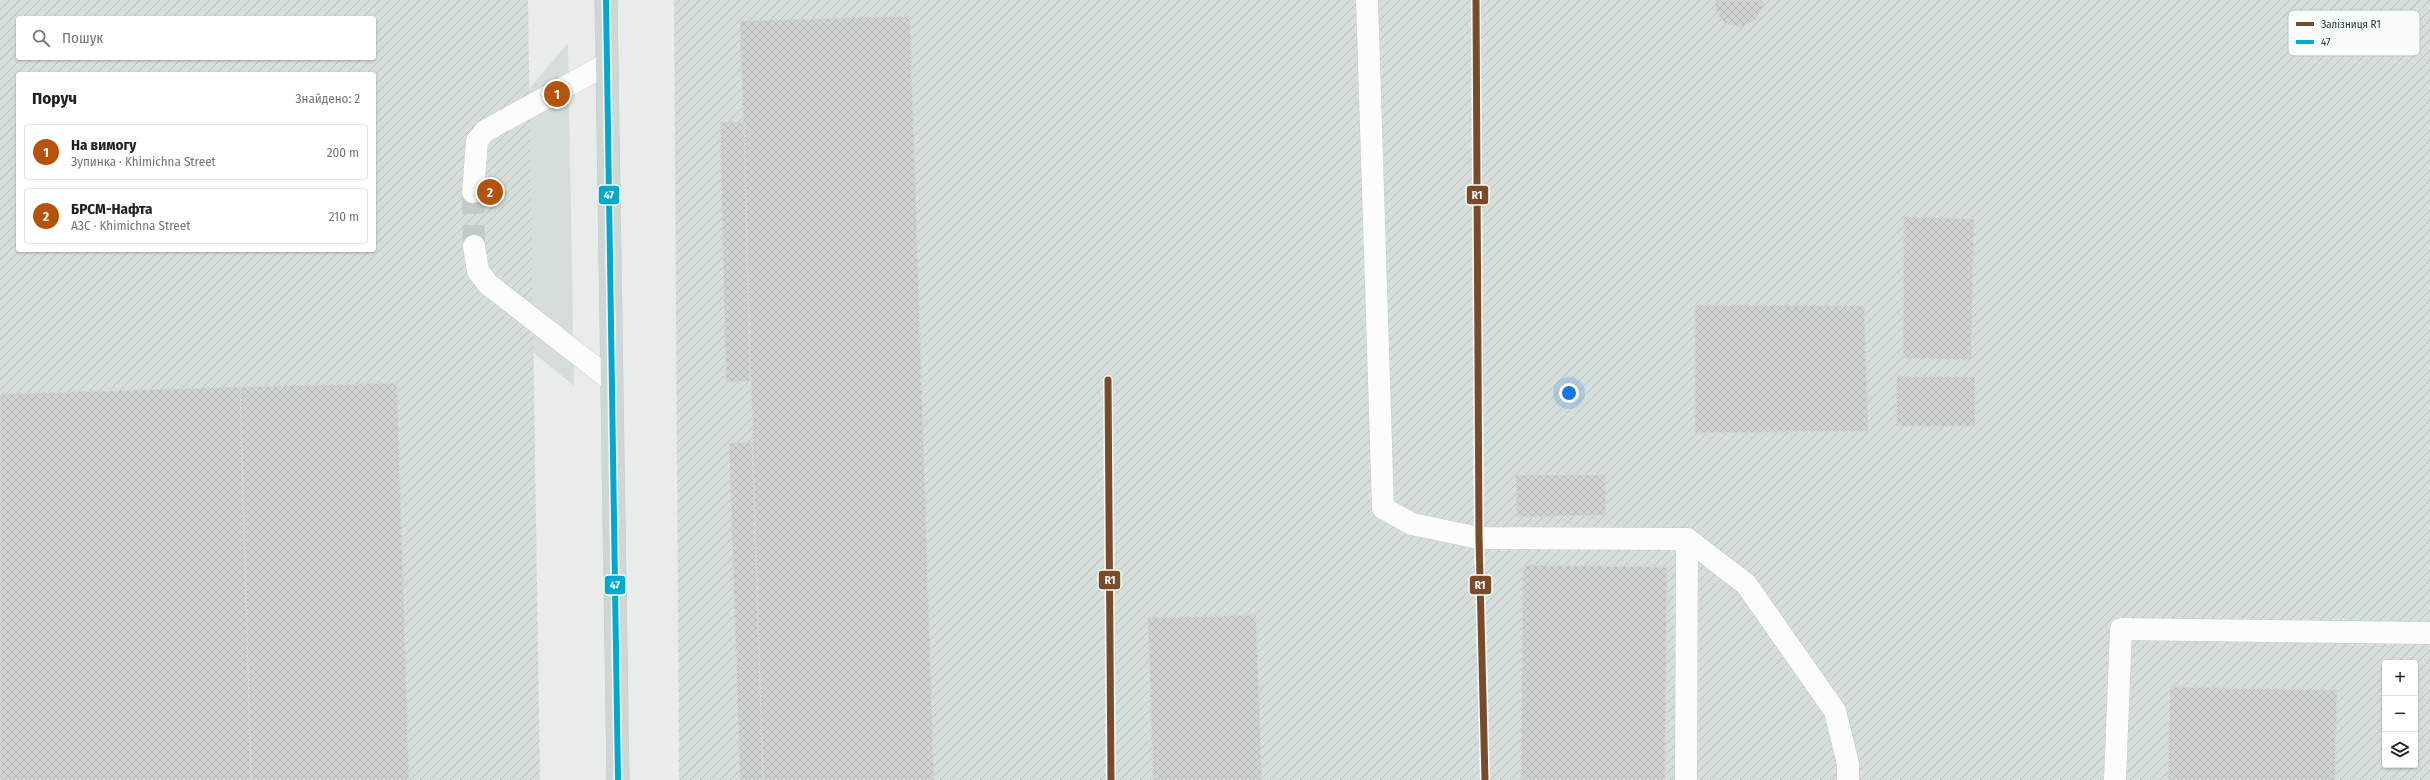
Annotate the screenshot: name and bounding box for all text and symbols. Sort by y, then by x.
legend [2288,10,2420,56]
search box [16,16,376,60]
text: Залізниця R1 [2321,18,2381,31]
icon: search [30,27,52,49]
text: Пошук [62,29,103,47]
text: 47 [2321,36,2331,49]
pin: 1 [544,79,570,109]
text: Поруч [32,88,77,109]
text: Знайдено: 2 [295,91,360,106]
text: На вимогу [71,136,136,154]
text: 1 [43,145,49,160]
text: 200 m [327,145,359,160]
text: Зупинка · Khimichna Street [71,154,216,169]
pin: 2 [477,177,503,207]
line badge: 47 [598,185,620,205]
line badge: R1 [1466,185,1489,205]
text: 47 [604,189,614,202]
text: R1 [1472,189,1482,202]
text: БРСМ-Нафта [71,200,153,218]
text: 2 [43,209,49,224]
text: 210 m [329,209,359,224]
text: АЗС · Khimichna Street [71,218,190,233]
your location [1559,383,1579,403]
line badge: R1 [1098,570,1121,590]
text: R1 [1105,574,1115,587]
line badge: 47 [604,575,626,595]
line badge: R1 [1469,575,1492,595]
text: 47 [610,579,620,592]
text: R1 [1475,579,1485,592]
map controls [2382,660,2418,768]
button: + [2382,660,2418,696]
button: − [2382,696,2418,732]
button: layers [2382,732,2418,768]

